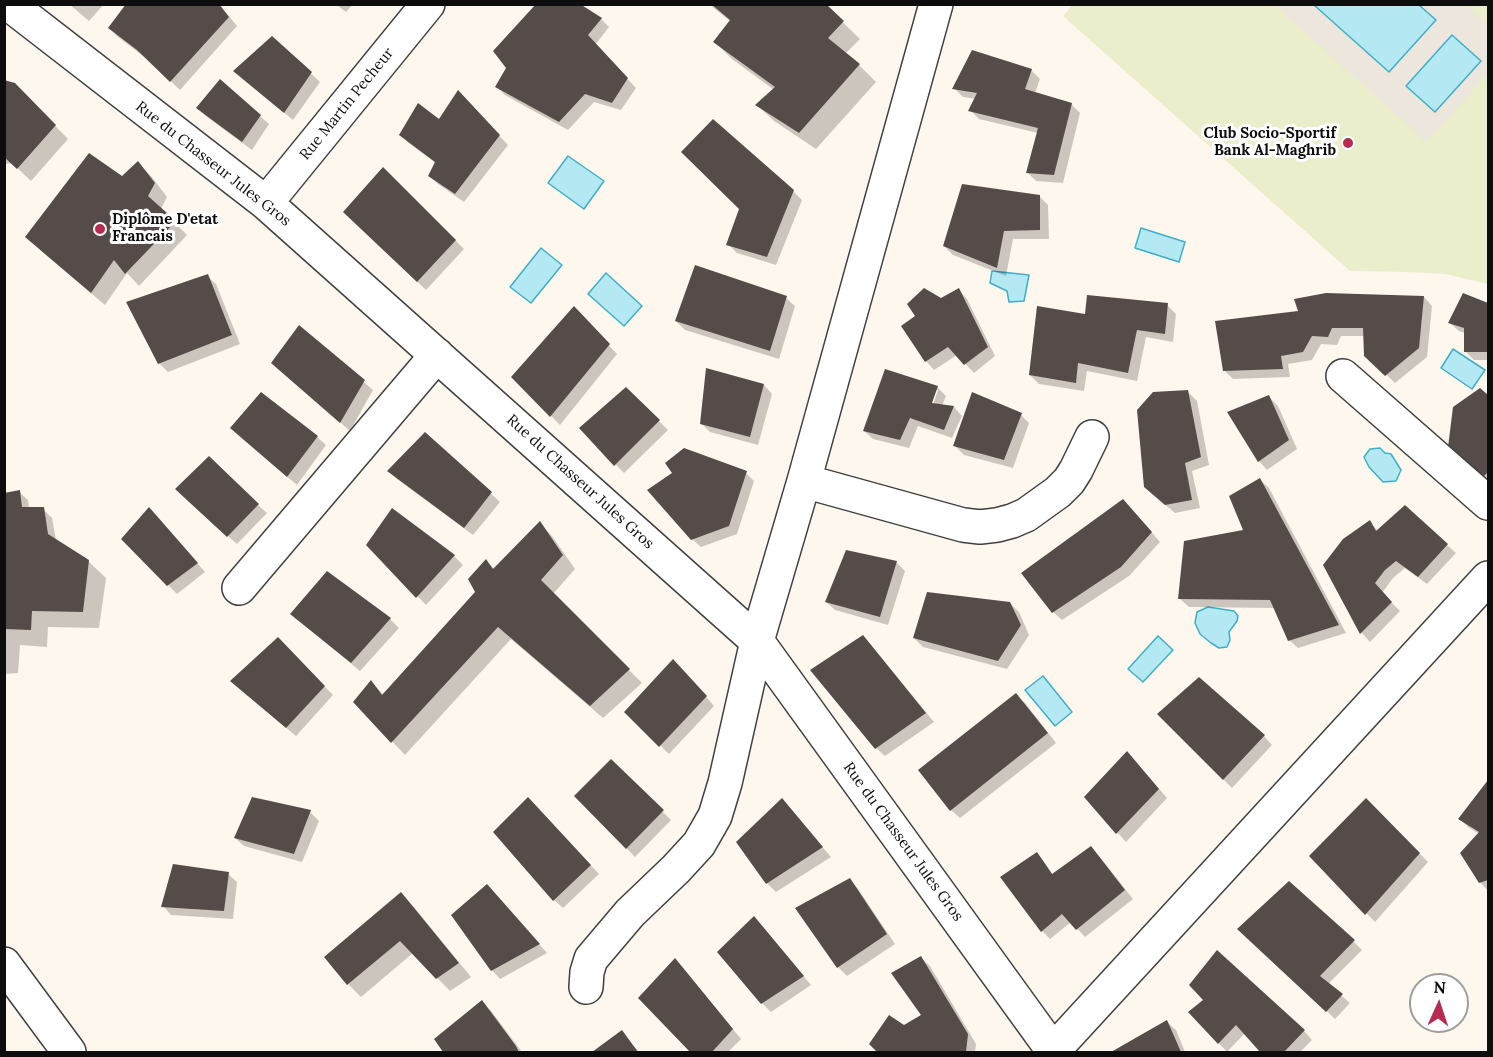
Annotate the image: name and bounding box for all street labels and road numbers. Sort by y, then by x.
street label: Rue Martin Pecheur [296,44,398,164]
street label: Rue du Chasseur Jules Gros [132,98,294,230]
street label: Rue du Chasseur Jules Gros [503,411,657,553]
street label: Rue du Chasseur Jules Gros [839,759,967,925]

